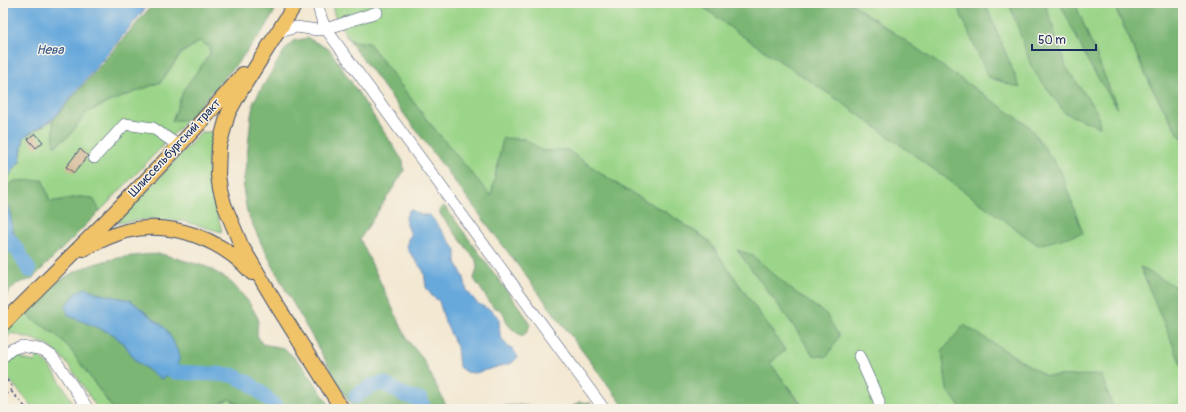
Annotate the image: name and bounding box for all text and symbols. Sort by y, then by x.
scale bar [1032,26,1096,52]
text: 50 m [1038,33,1066,48]
water label: Нева [36,42,64,58]
street label: Шлиссельбургский тракт [126,96,224,200]

